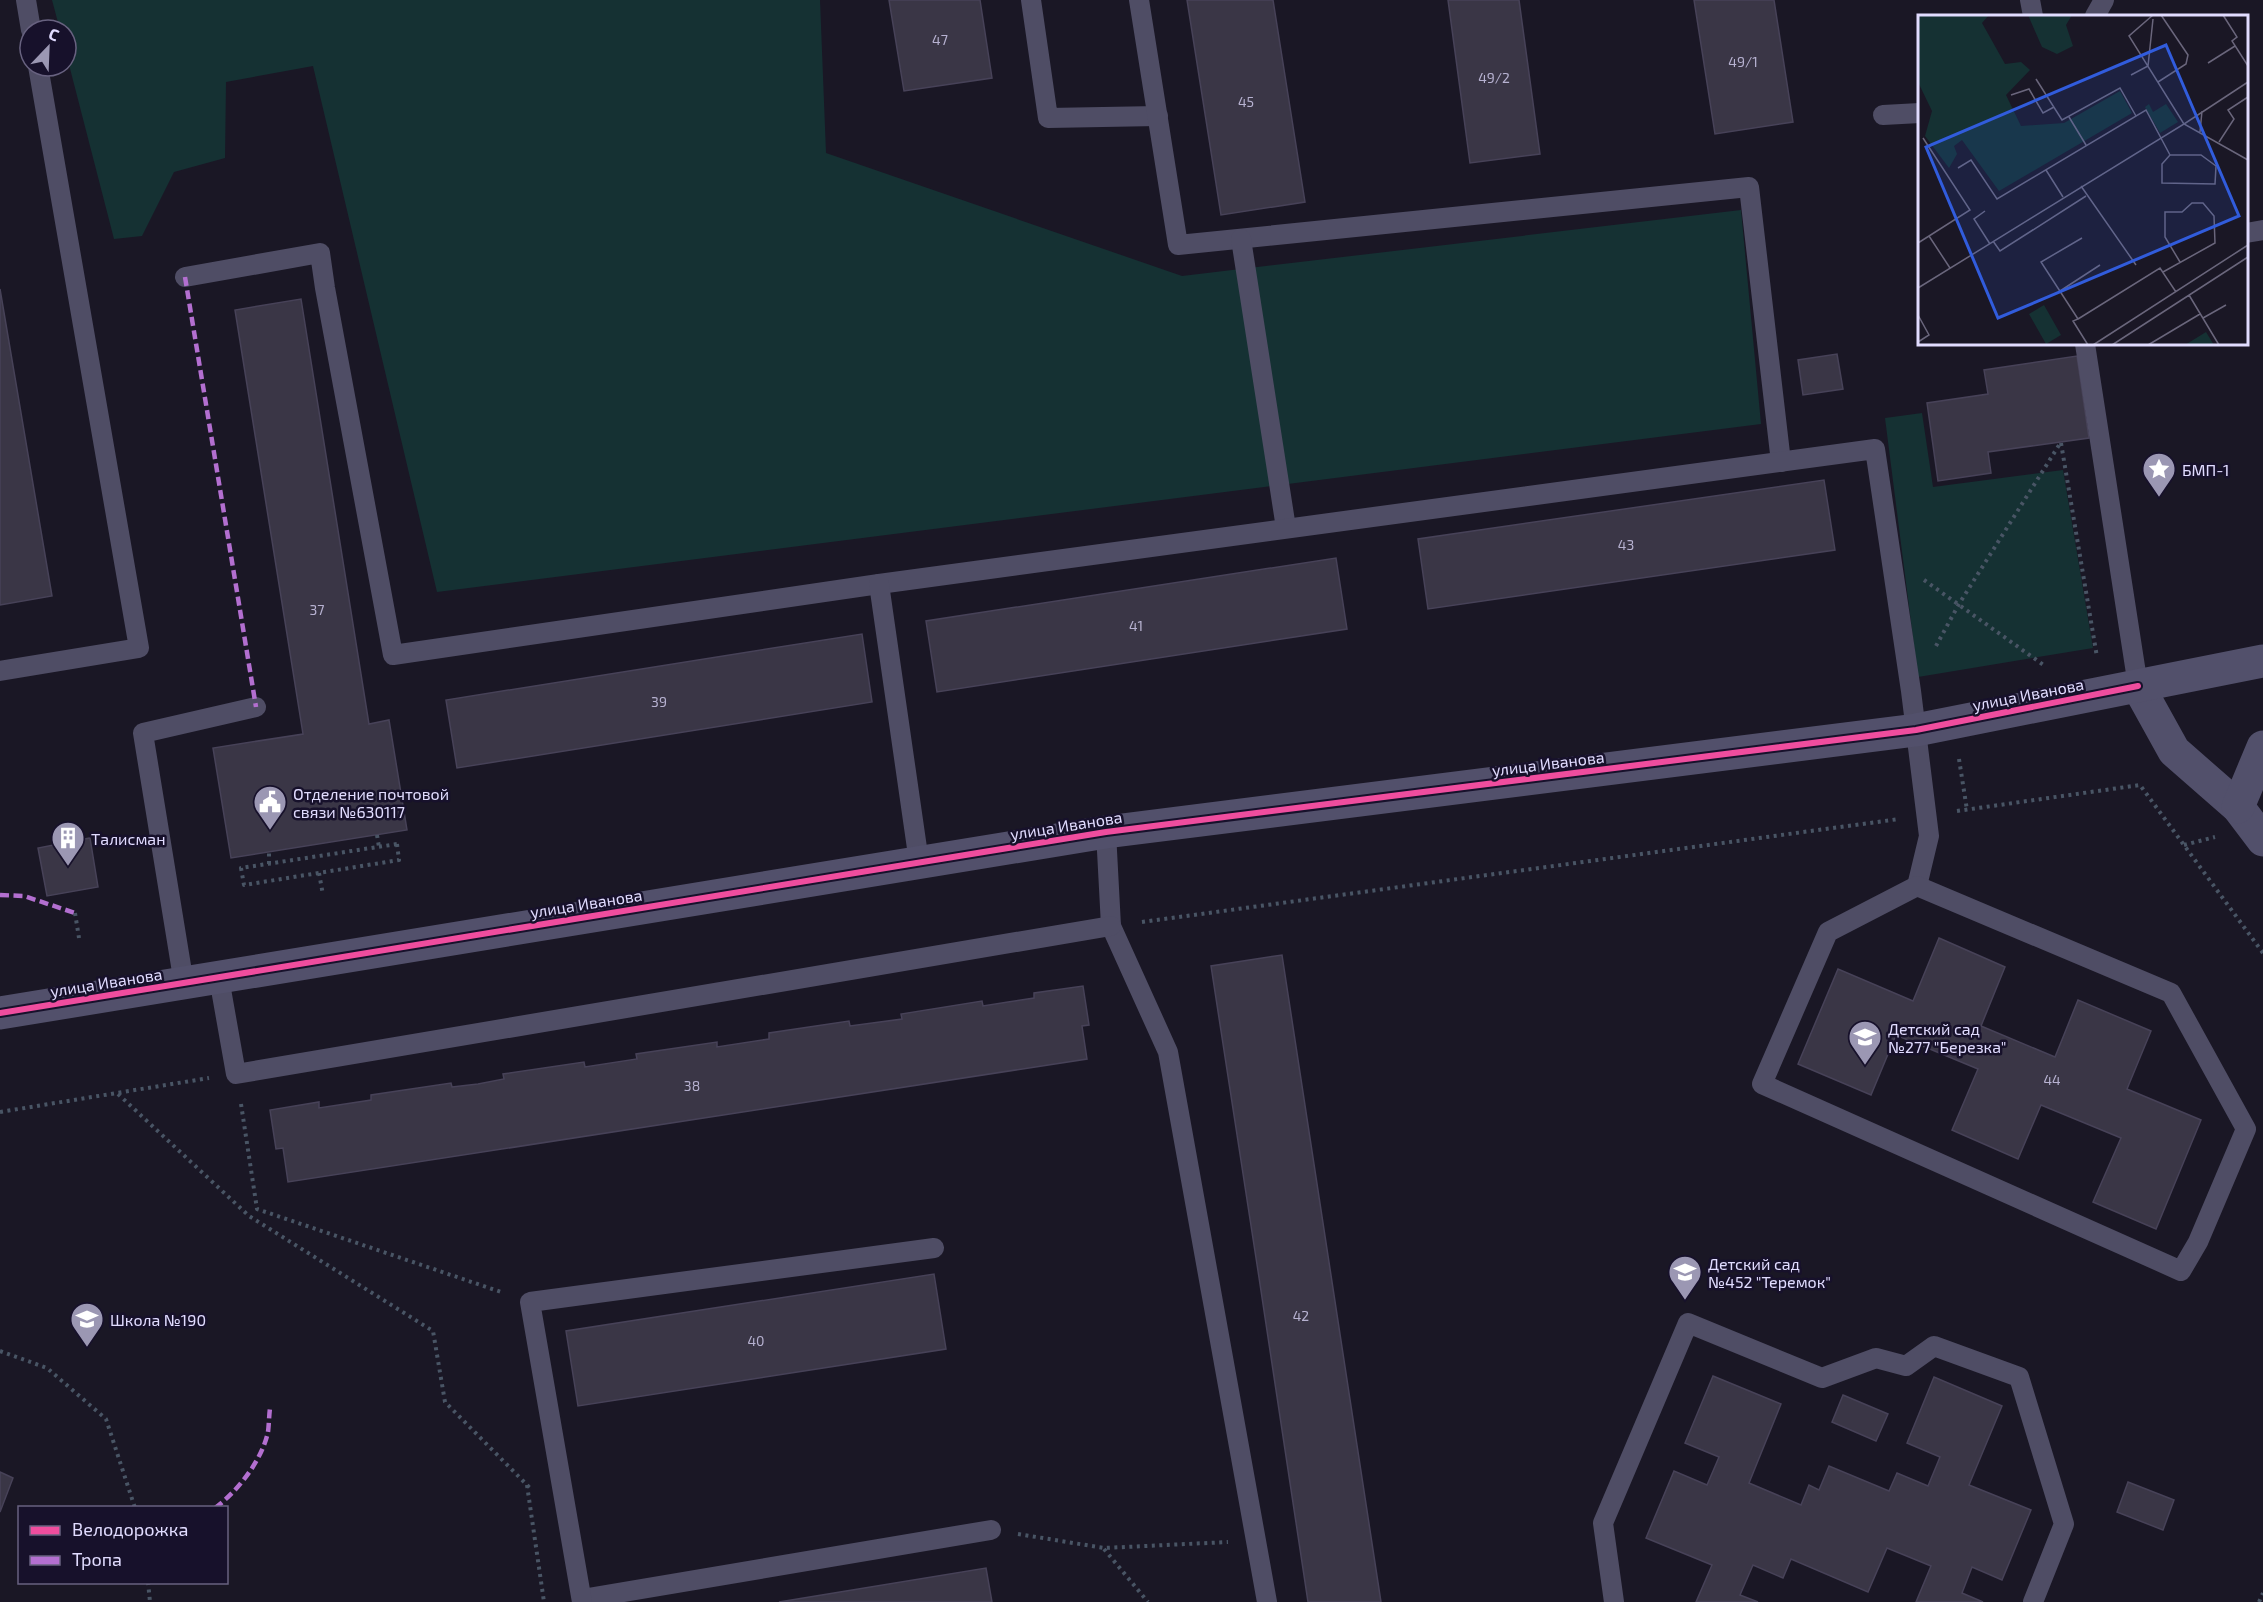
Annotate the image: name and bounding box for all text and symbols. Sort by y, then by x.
inset map [1918,15,2248,345]
north arrow [18,18,78,78]
text: С [46,23,62,44]
house number: 47 [932,31,948,48]
house number: 49/1 [1728,53,1758,70]
house number: 49/2 [1478,69,1510,86]
house number: 45 [1238,93,1254,110]
place icon: БМП-1 [2141,451,2177,498]
place label: БМП-1 [2182,460,2229,479]
house number: 43 [1618,536,1634,553]
house number: 37 [310,601,324,618]
house number: 41 [1129,617,1143,634]
street label: улица Иванова [1971,674,2086,715]
house number: 39 [651,693,667,710]
street label: улица Иванова [1491,747,1605,780]
public building icon: Отделение почтовой связи №630117 [252,784,288,831]
place label: Отделение почтовой связи №630117 [293,784,449,821]
street label: улица Иванова [1009,807,1124,844]
building icon: Талисман [50,820,86,867]
place label: Талисман [91,829,166,848]
street label: улица Иванова [529,885,644,922]
street label: улица Иванова [49,964,164,1001]
school or university icon: Детский сад №277 "Березка" [1847,1019,1883,1066]
place label: Детский сад №277 "Березка" [1888,1019,2007,1056]
house number: 44 [2043,1071,2061,1088]
house number: 38 [684,1077,700,1094]
school or university icon: Детский сад №452 "Теремок" [1667,1254,1703,1301]
place label: Детский сад №452 "Теремок" [1708,1254,1831,1291]
school or university icon: Школа №190 [69,1301,105,1348]
house number: 42 [1293,1307,1309,1324]
place label: Школа №190 [110,1310,206,1329]
house number: 40 [747,1332,765,1349]
legend [18,1506,228,1584]
text: Велодорожка [72,1518,188,1540]
text: Тропа [72,1548,122,1570]

